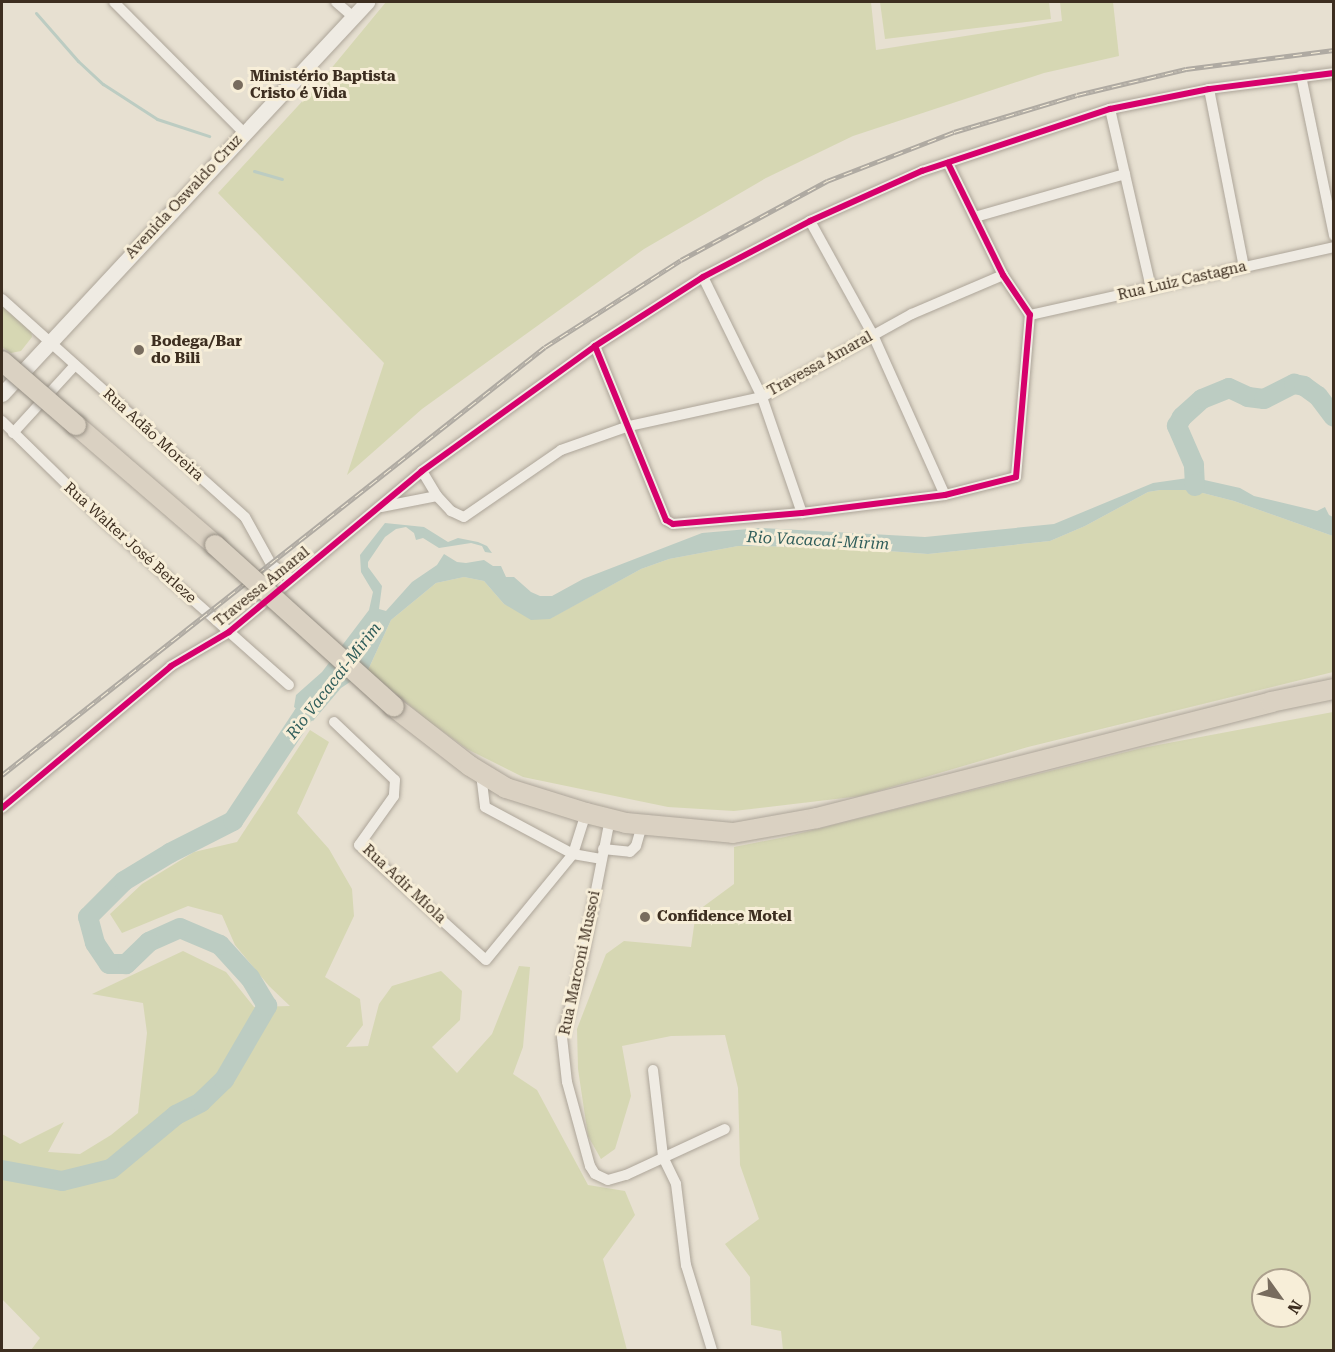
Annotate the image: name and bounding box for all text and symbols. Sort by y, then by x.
place label: Ministério Baptista Cristo é Vida [250,67,396,102]
marker: Ministério Baptista Cristo é Vida [231,78,245,92]
street label: Avenida Oswaldo Cruz [122,131,246,263]
street label: Rua Luiz Castagna [1116,257,1248,305]
street label: Travessa Amaral [764,328,876,400]
place label: Bodega/Bar do Bili [151,332,242,367]
marker: Bodega/Bar do Bili [132,343,146,357]
street label: Rua Adão Moreira [99,385,207,485]
street label: Rua Walter José Berleze [60,479,200,607]
water label: Rio Vacacaí-Mirim [746,528,890,554]
street label: Travessa Amaral [211,543,313,631]
water label: Rio Vacacaí-Mirim [283,619,385,743]
street label: Rua Adir Miola [359,841,449,927]
street label: Rua Marconi Mussoi [556,889,604,1037]
place label: Confidence Motel [657,908,792,926]
marker: Confidence Motel [638,910,652,924]
north arrow [1251,1268,1311,1328]
text: N [1284,1297,1306,1317]

